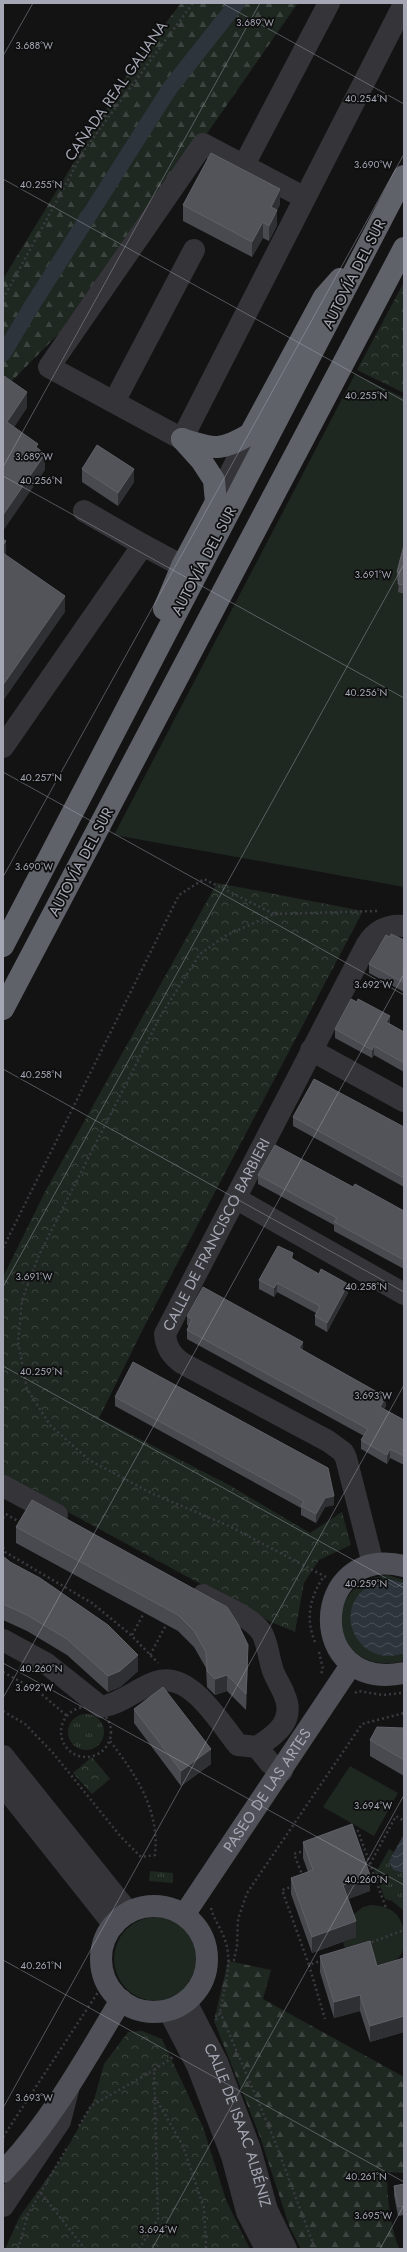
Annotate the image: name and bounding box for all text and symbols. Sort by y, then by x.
text: 3.689°W [236,15,274,30]
street label: CAÑADA REAL GALIANA [59,16,173,165]
text: 3.688°W [15,38,53,53]
text: 40.254°N [345,91,387,106]
text: 3.690°W [354,157,392,172]
text: 40.255°N [20,177,62,192]
street label: AUTOVÍA DEL SUR [317,215,391,333]
text: 40.255°N [345,388,387,403]
text: 3.689°W [15,449,53,464]
text: 40.256°N [20,473,62,488]
street label: AUTOVÍA DEL SUR [166,502,242,619]
text: 3.691°W [354,567,392,582]
text: 40.256°N [345,685,387,700]
text: 40.257°N [20,770,62,785]
street label: AUTOVÍA DEL SUR [43,803,119,920]
text: 3.690°W [15,859,53,874]
text: 3.692°W [354,977,392,992]
text: 40.258°N [20,1067,62,1082]
street label: CALLE DE FRANCISCO BARBIERI [157,1134,276,1335]
text: 3.691°W [15,1269,53,1284]
text: 40.258°N [345,1279,387,1294]
text: 40.259°N [20,1364,62,1379]
text: 3.693°W [354,1388,392,1403]
text: 40.259°N [345,1576,387,1591]
text: 40.260°N [20,1661,62,1676]
text: 3.692°W [15,1680,53,1695]
street label: PASEO DE LAS ARTES [218,1724,317,1856]
text: 3.694°W [354,1798,392,1813]
text: 40.260°N [345,1872,387,1887]
text: 40.261°N [20,1958,62,1973]
street label: CALLE DE ISAAC ALBÉNIZ [198,2039,277,2209]
text: 3.693°W [15,2090,53,2105]
text: 40.261°N [345,2169,387,2184]
text: 3.695°W [354,2208,392,2223]
text: 3.694°W [139,2222,177,2237]

